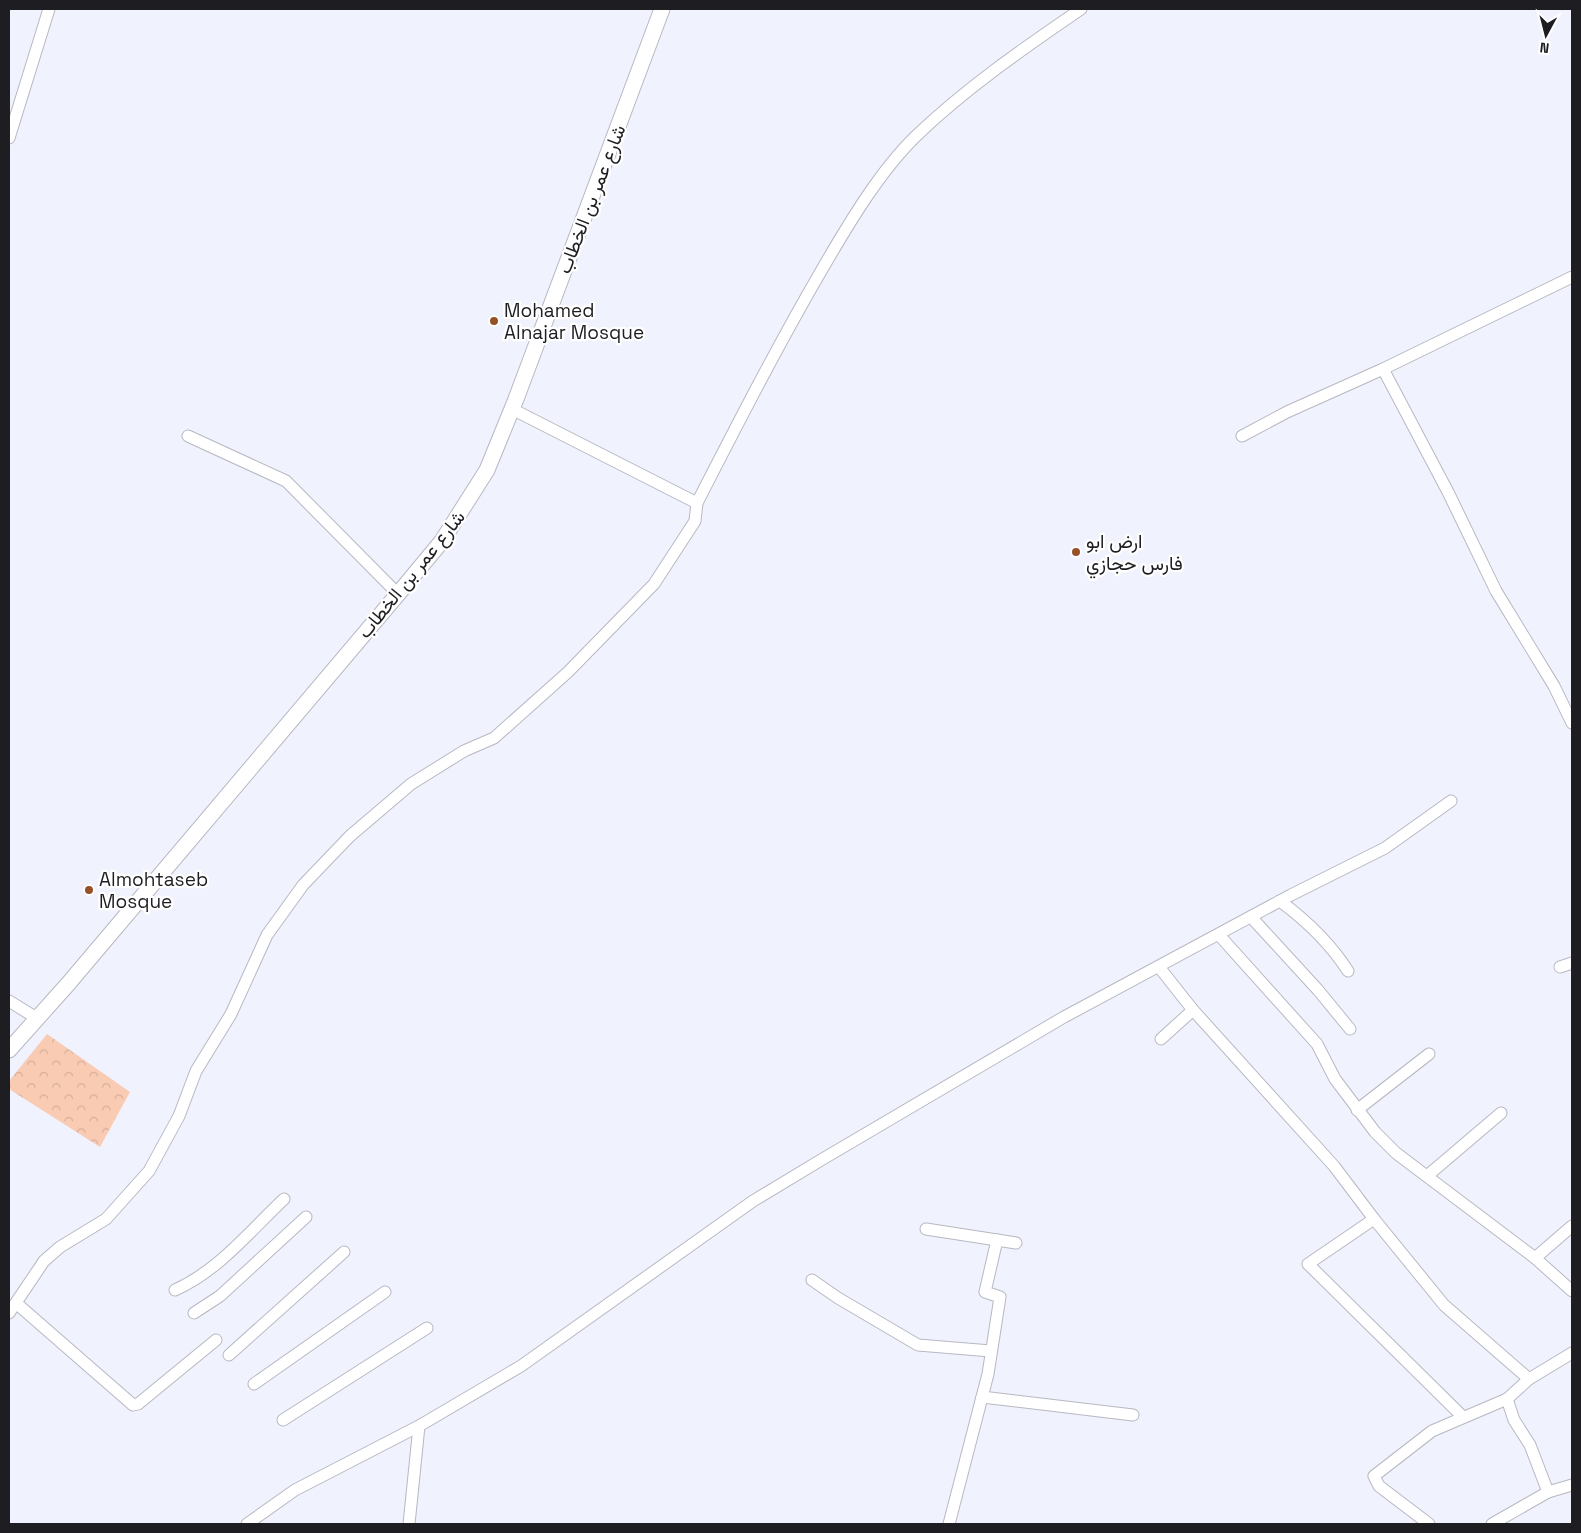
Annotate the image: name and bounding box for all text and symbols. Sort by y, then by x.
north arrow [1521,10,1571,60]
text: N [1539,38,1550,57]
street label: شارع عمر بن الخطاب [552,121,631,277]
place label: Mohamed Alnajar Mosque [504,298,644,345]
marker: Mohamed Alnajar Mosque [488,315,500,327]
street label: شارع عمر بن الخطاب [352,505,471,643]
place label: ارض ابو فارس حجازي [1086,529,1183,579]
marker: ارض ابو فارس حجازي [1070,546,1082,558]
place label: Almohtaseb Mosque [99,867,208,914]
marker: Almohtaseb Mosque [83,884,95,896]

